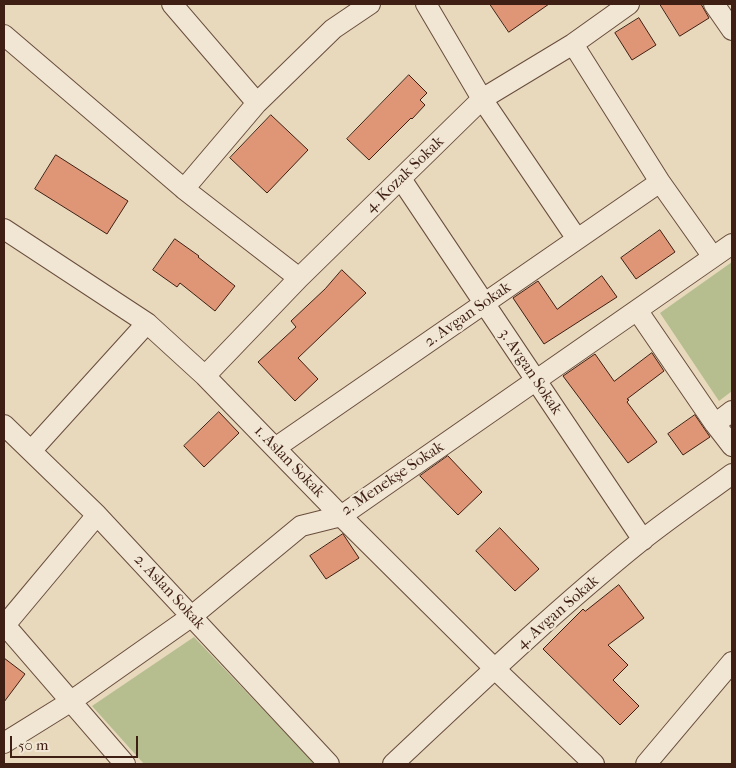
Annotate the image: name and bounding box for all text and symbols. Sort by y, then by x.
street label: 4. Kozak Sokak [362,133,448,217]
street label: 2. Avgan Sokak [421,278,515,352]
street label: 3. Avgan Sokak [494,325,566,419]
street label: 1. Aslan Sokak [250,422,328,502]
street label: 2. Menekşe Sokak [338,438,448,520]
street label: 2. Aslan Sokak [129,550,209,634]
street label: 4. Avgan Sokak [513,572,603,654]
scale bar [12,726,140,758]
text: 50 m [18,736,48,754]

